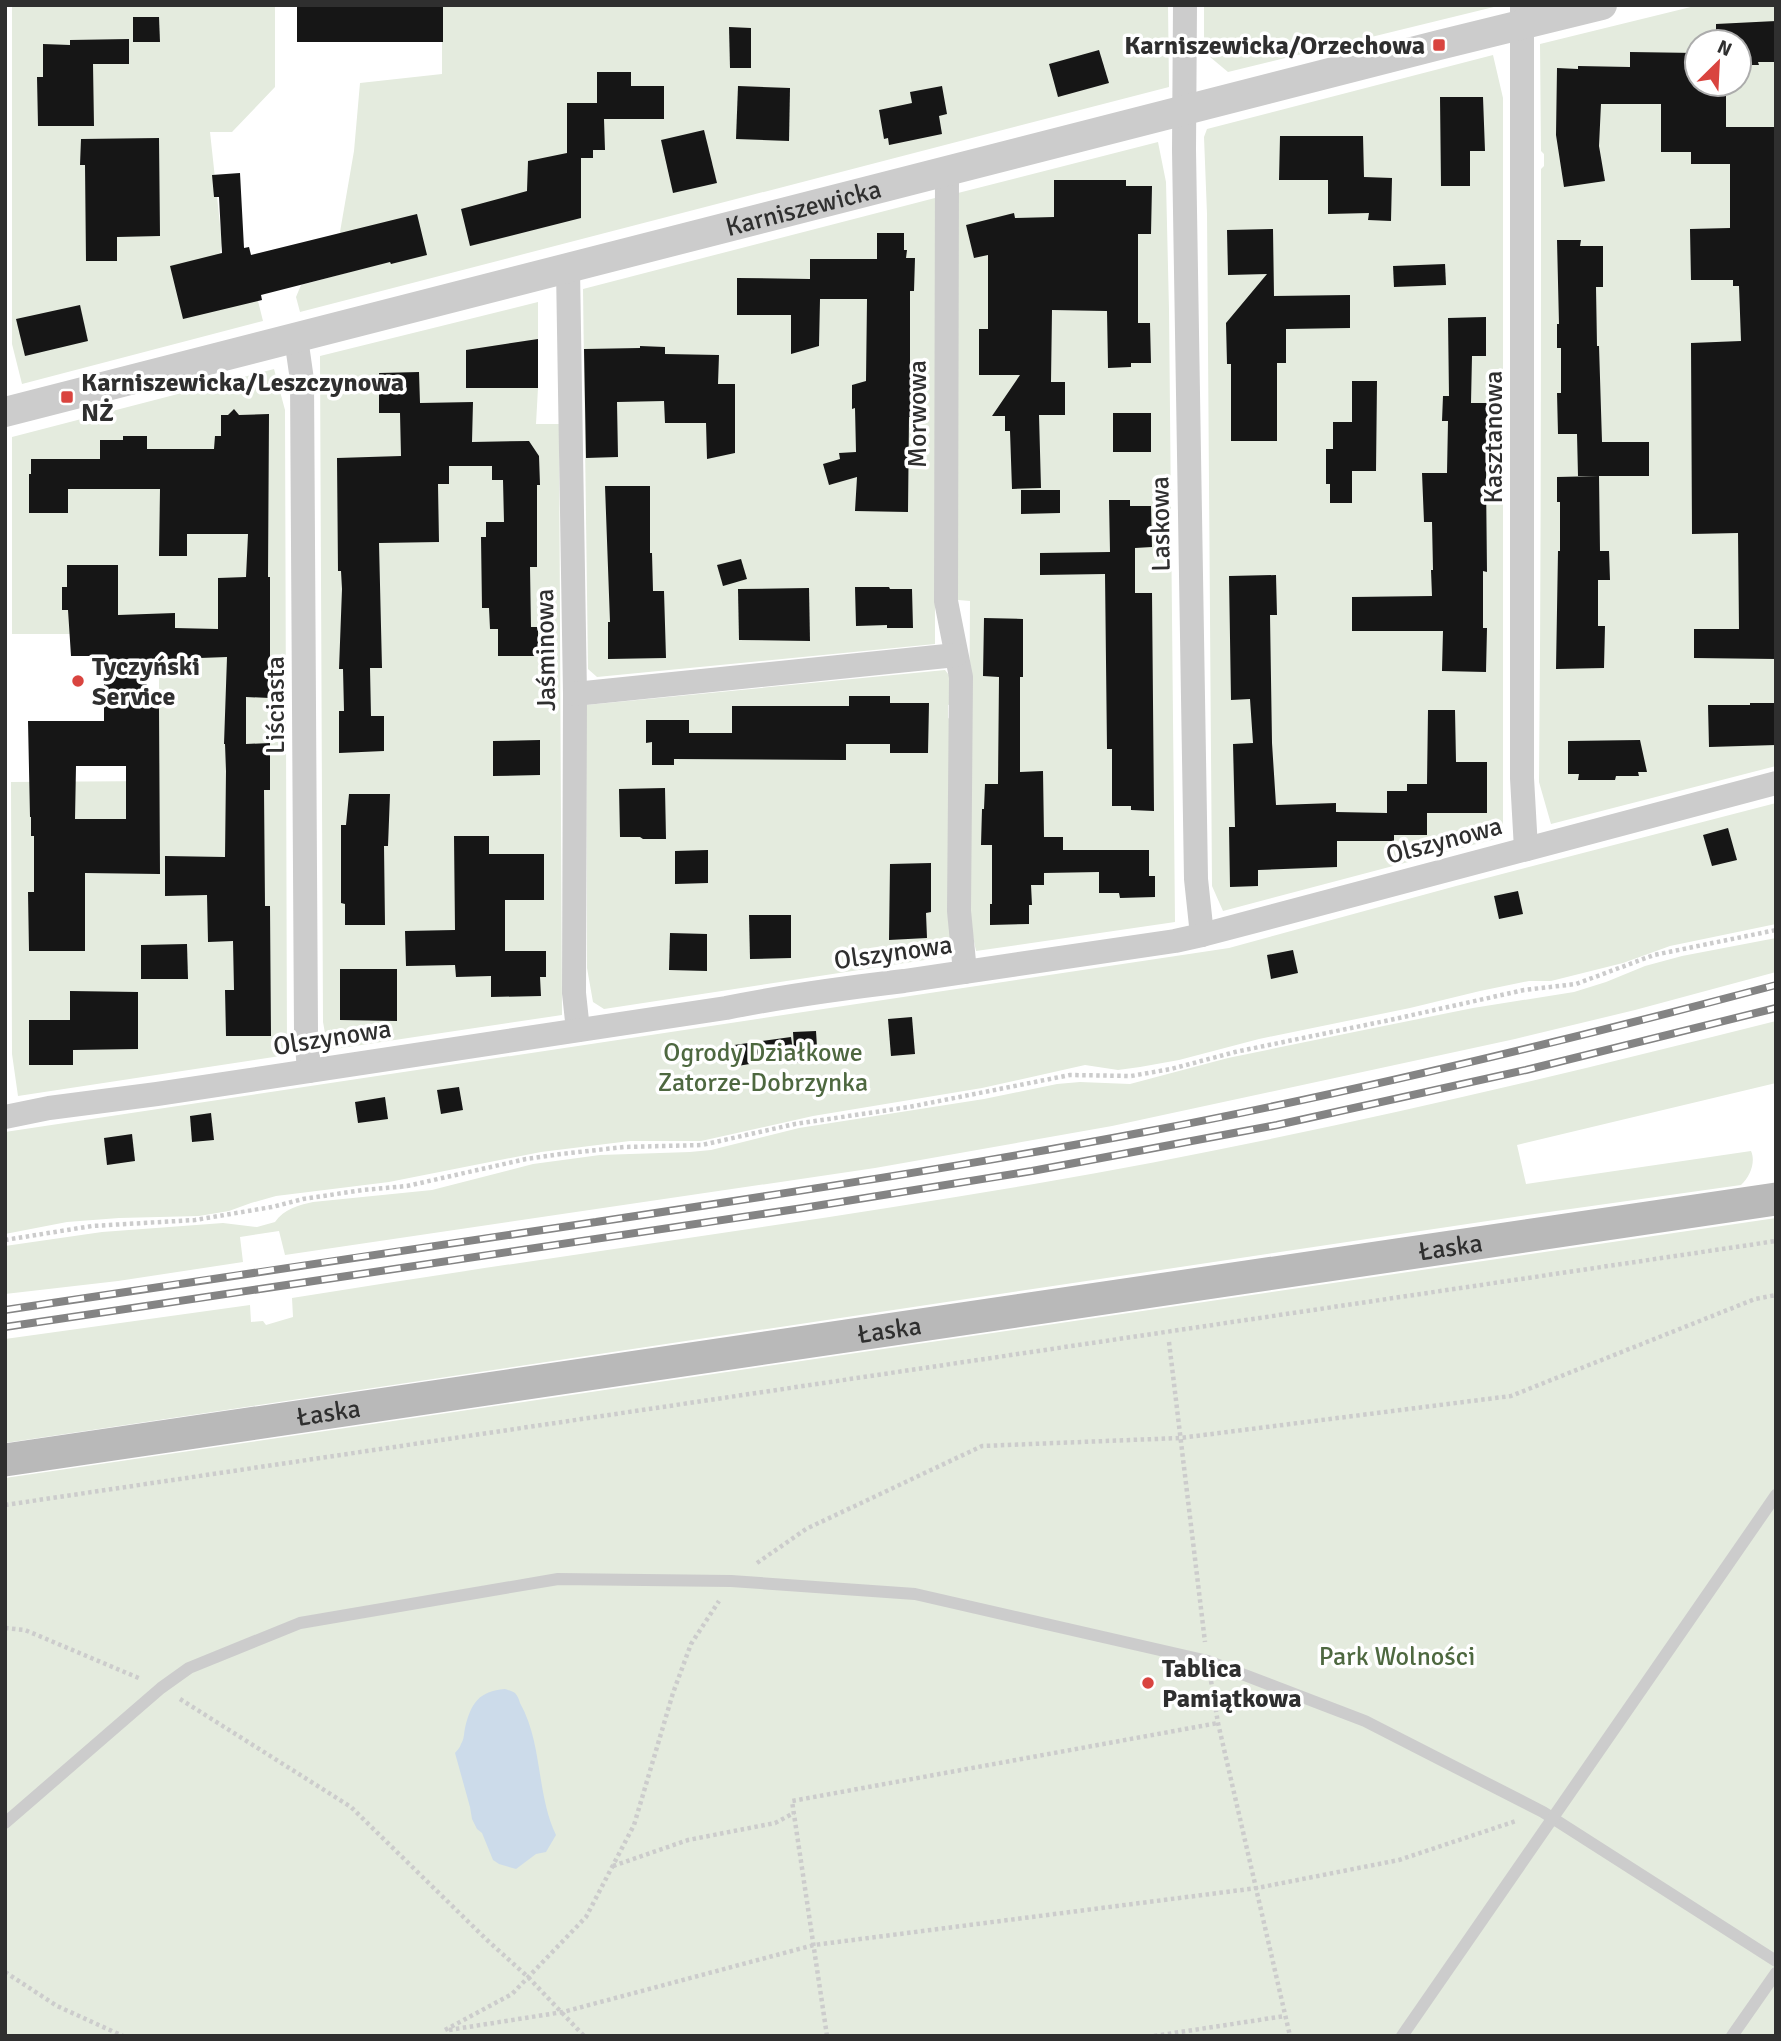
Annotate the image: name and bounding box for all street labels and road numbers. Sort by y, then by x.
street label: Karniszewicka [722,173,885,244]
street label: Morwowa [902,360,934,468]
street label: Kasztanowa [1478,370,1510,504]
street label: Laskowa [1144,476,1178,572]
street label: Jaśminowa [529,588,563,711]
street label: Liściasta [260,656,292,754]
street label: Olszynowa [1383,810,1506,872]
street label: Olszynowa [832,929,954,977]
street label: Olszynowa [271,1013,393,1063]
street label: Łaska [1416,1227,1485,1268]
street label: Łaska [855,1310,924,1351]
street label: Łaska [295,1393,363,1434]

